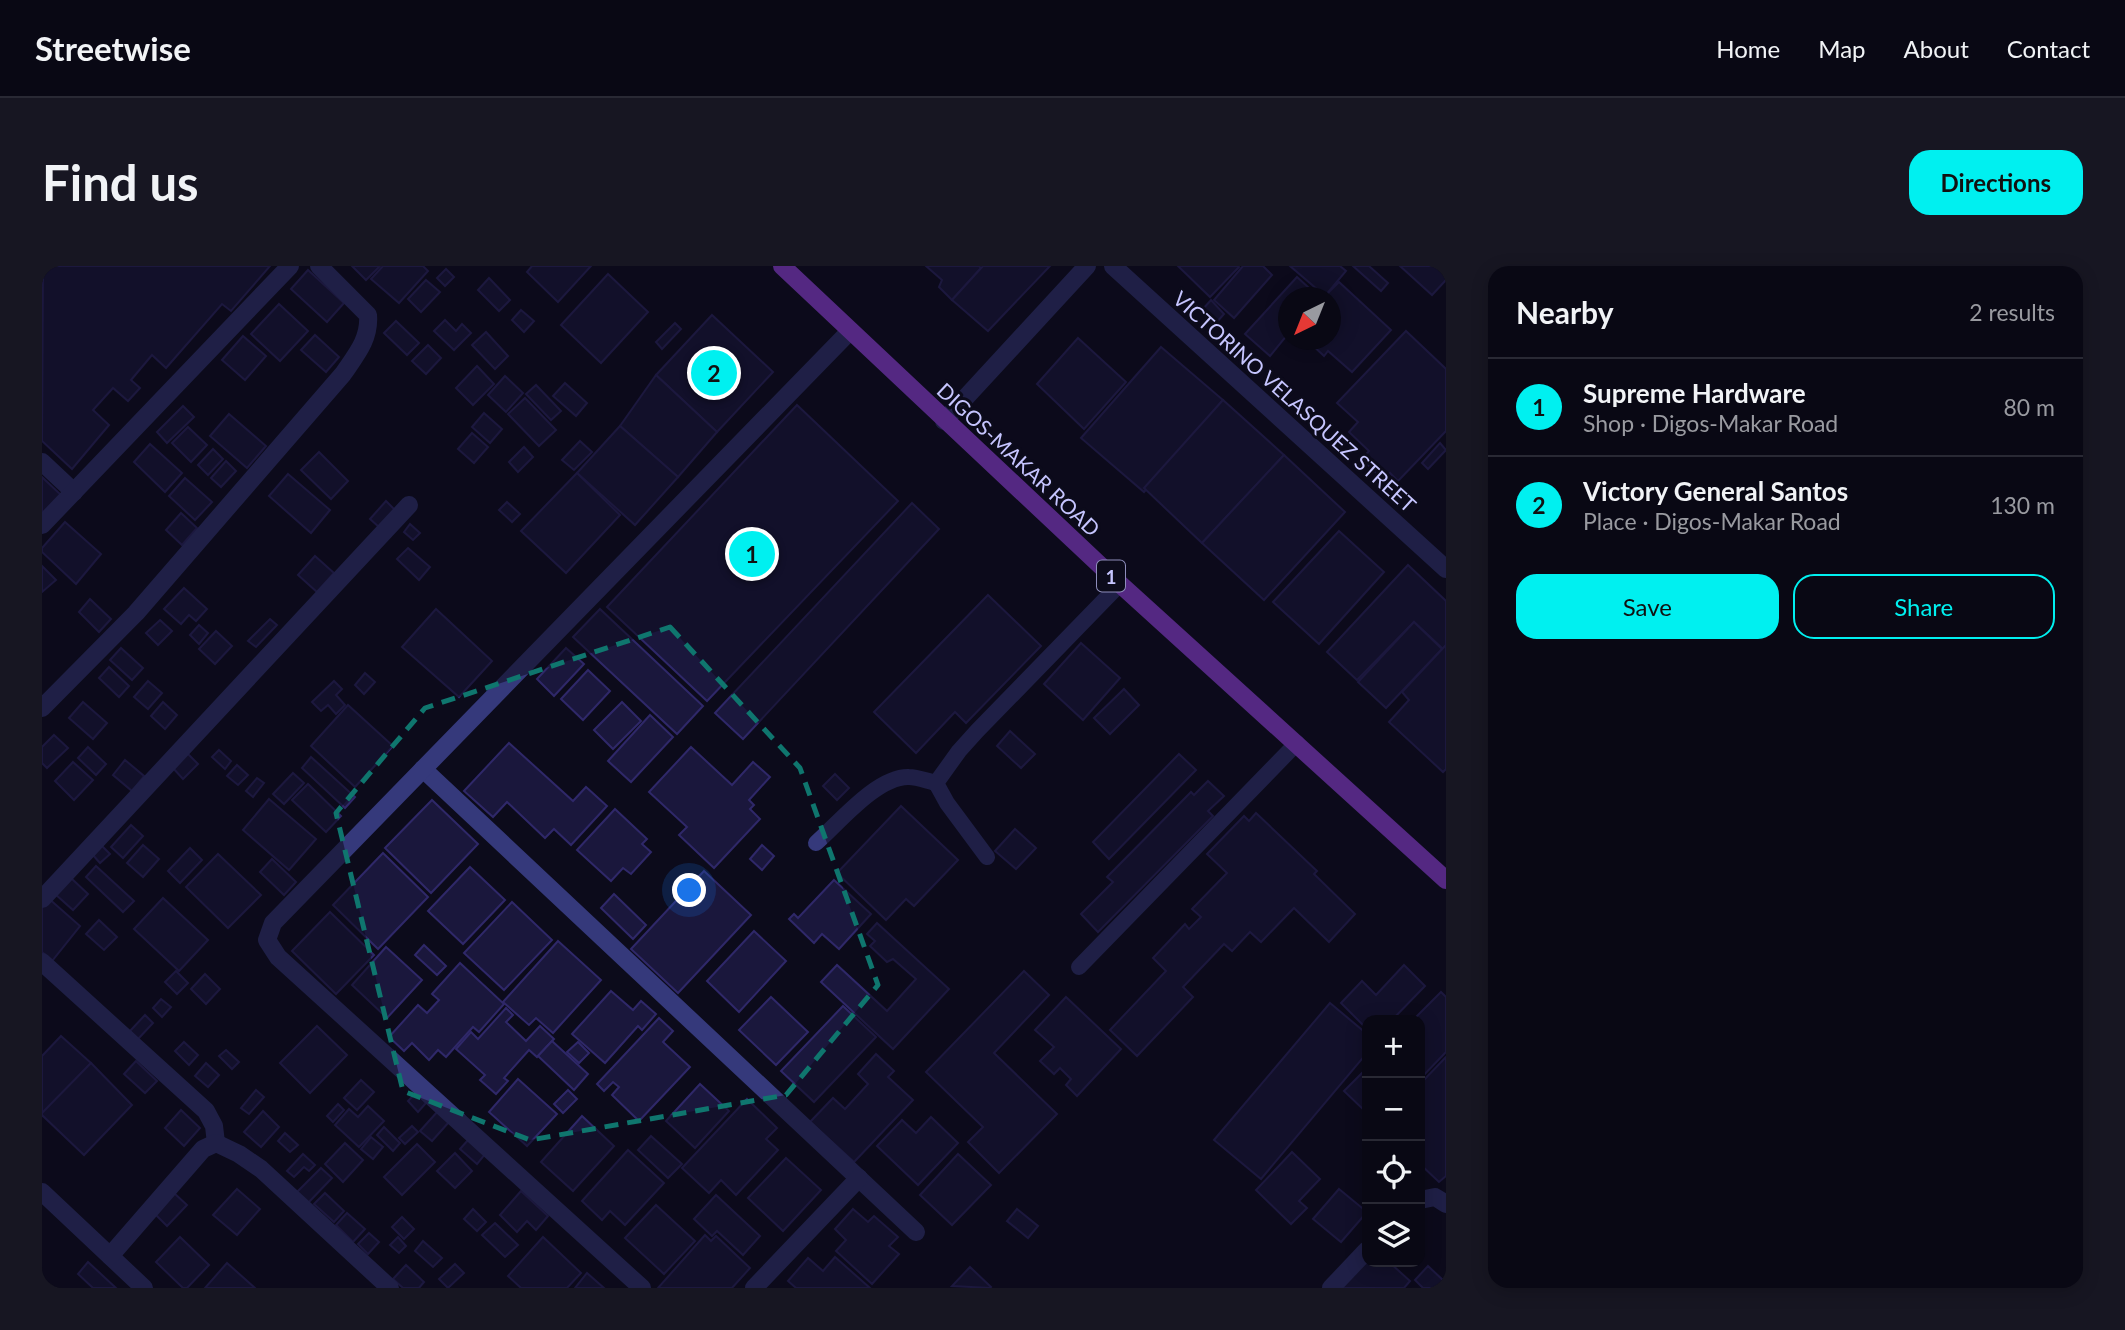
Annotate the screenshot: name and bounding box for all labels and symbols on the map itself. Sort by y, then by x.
street label: VICTORINO VELASQUEZ STREET [1169,285,1422,517]
north arrow [1278,287,1341,350]
pin: 2 [691,347,737,399]
street label: DIGOS-MAKAR ROAD [933,377,1105,541]
pin: 1 [729,528,775,580]
road number: 1 [1097,560,1125,592]
your location [672,873,706,907]

